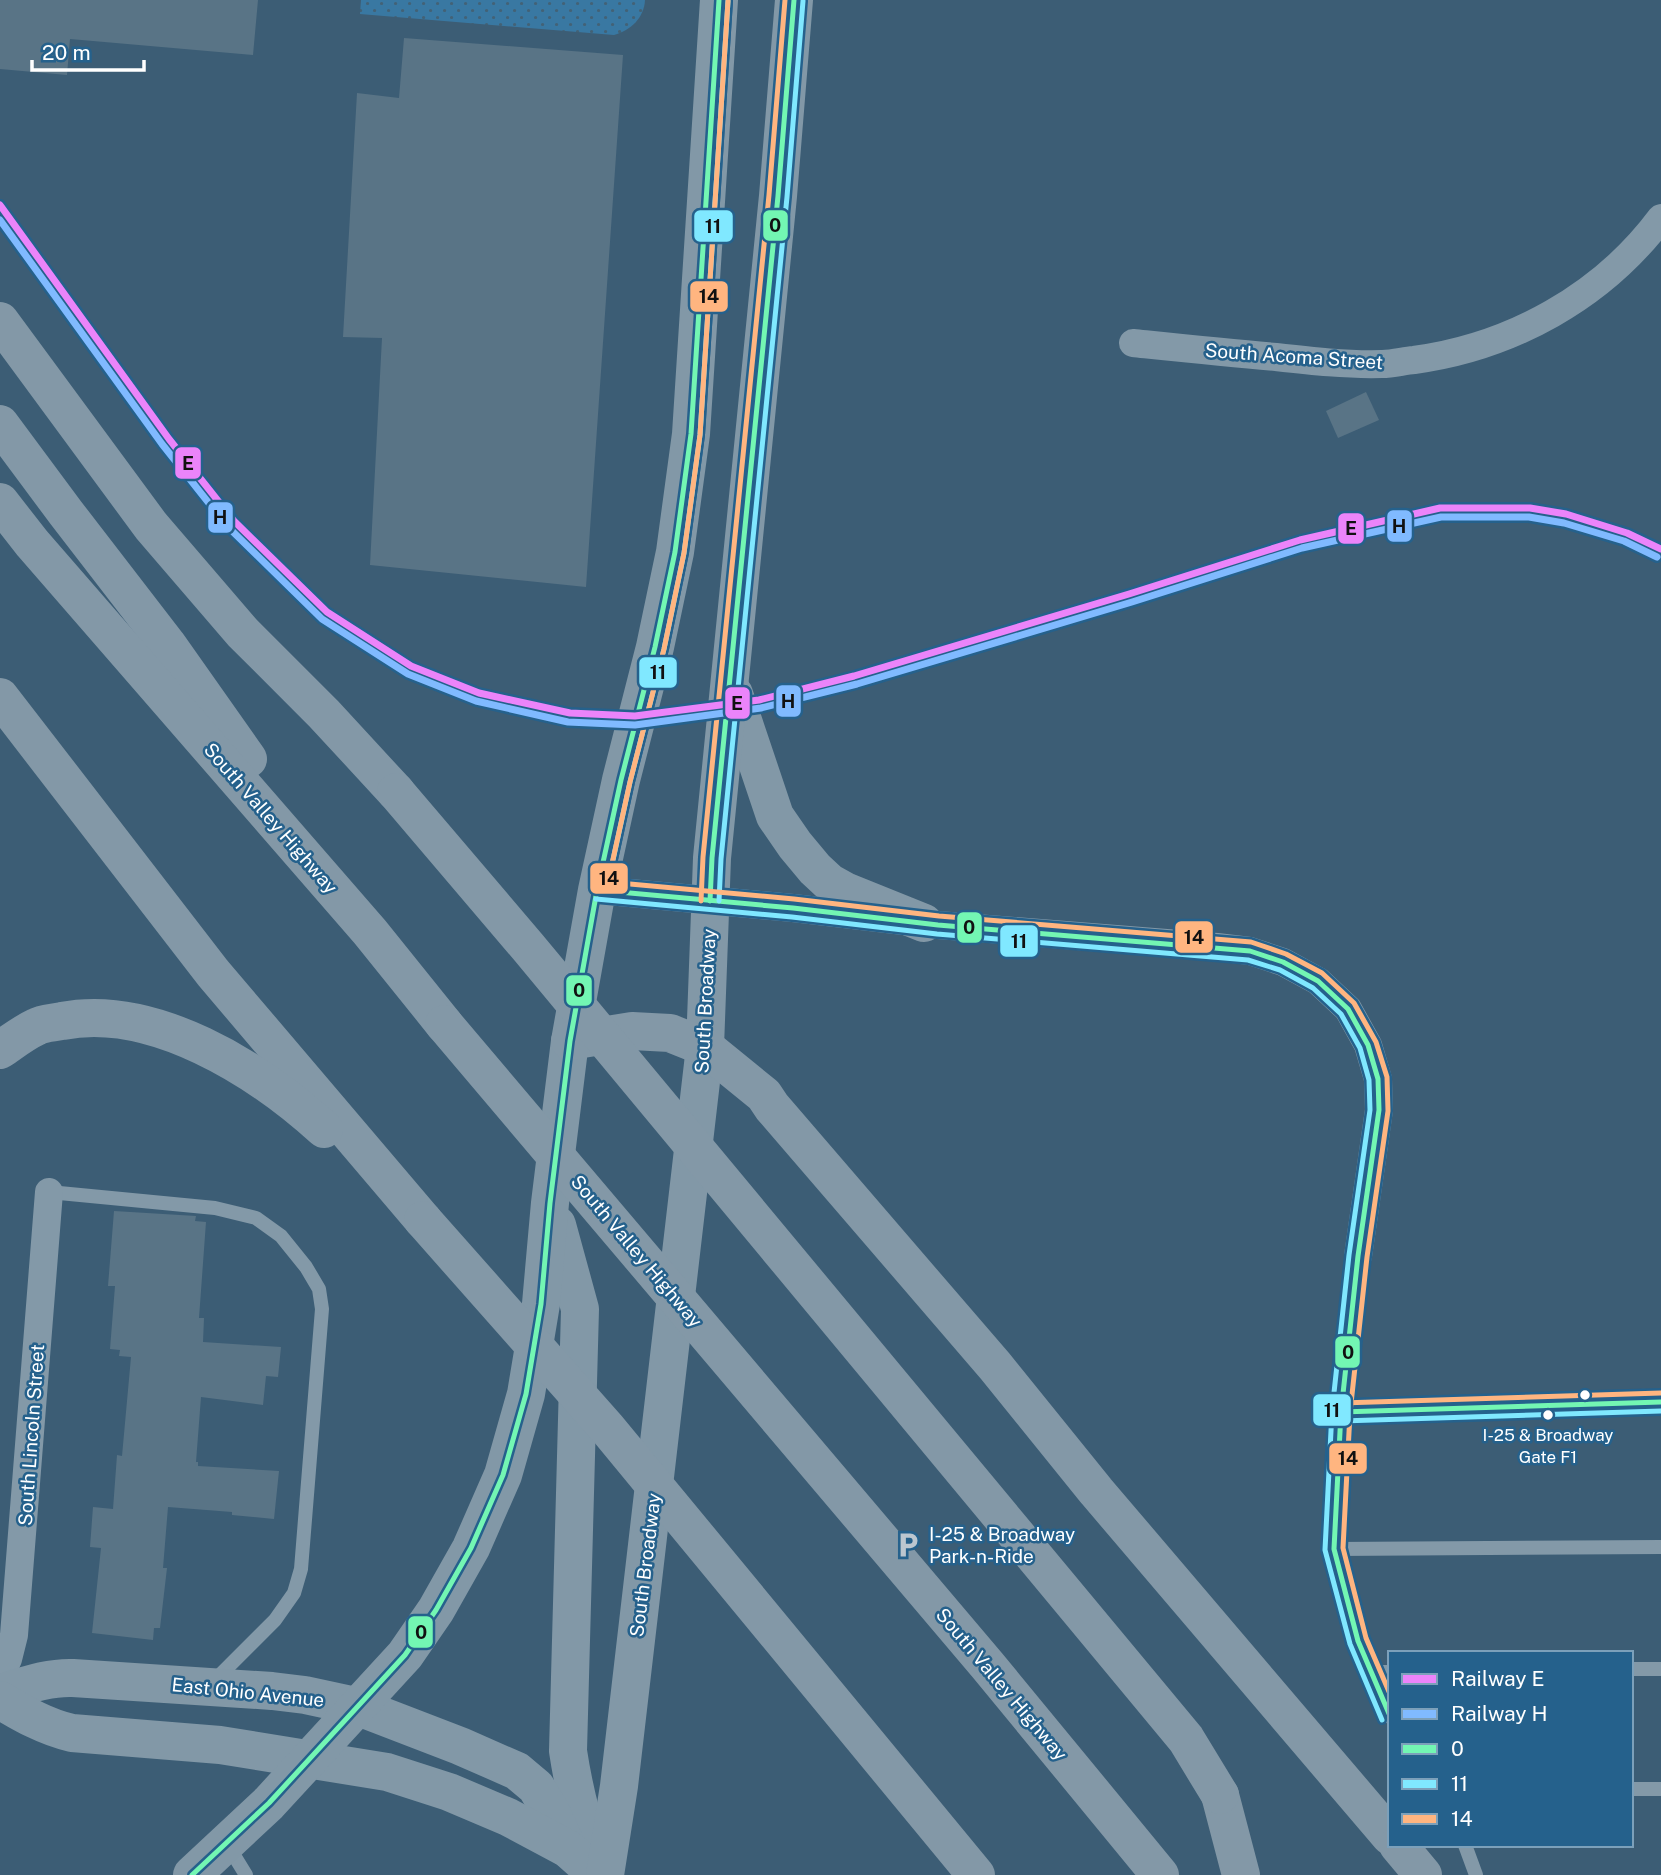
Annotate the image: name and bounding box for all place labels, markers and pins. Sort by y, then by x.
unlabelled marker [1578,1388,1592,1402]
marker: I-25 & Broadway Gate F1 [1541,1408,1555,1422]
place label: I-25 & Broadway Gate F1 [1483,1425,1613,1467]
place label: I-25 & Broadway Park-n-Ride [929,1523,1075,1567]
parking icon: I-25 & Broadway Park-n-Ride [893,1530,923,1560]

